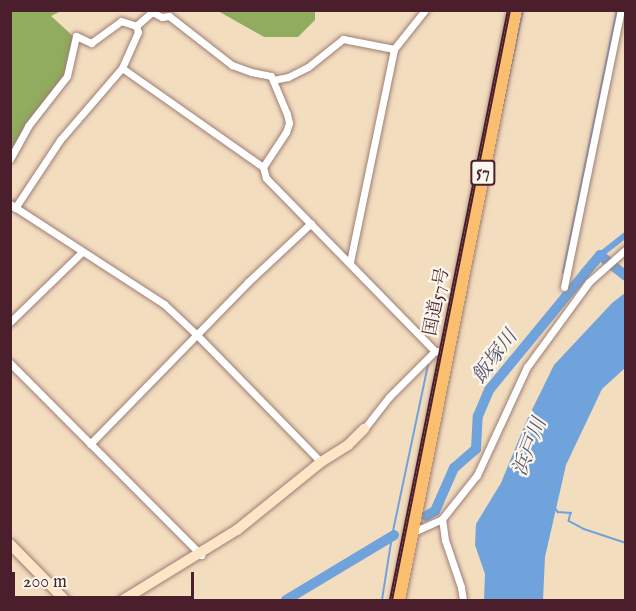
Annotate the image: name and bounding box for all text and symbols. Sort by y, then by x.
road number: 57 [470,160,496,186]
street label: 国道57号 [421,266,455,338]
water label: 飯塚川 [467,326,523,388]
water label: 浜戸川 [508,415,552,479]
scale bar [15,560,196,598]
text: 200 m [23,571,67,594]

